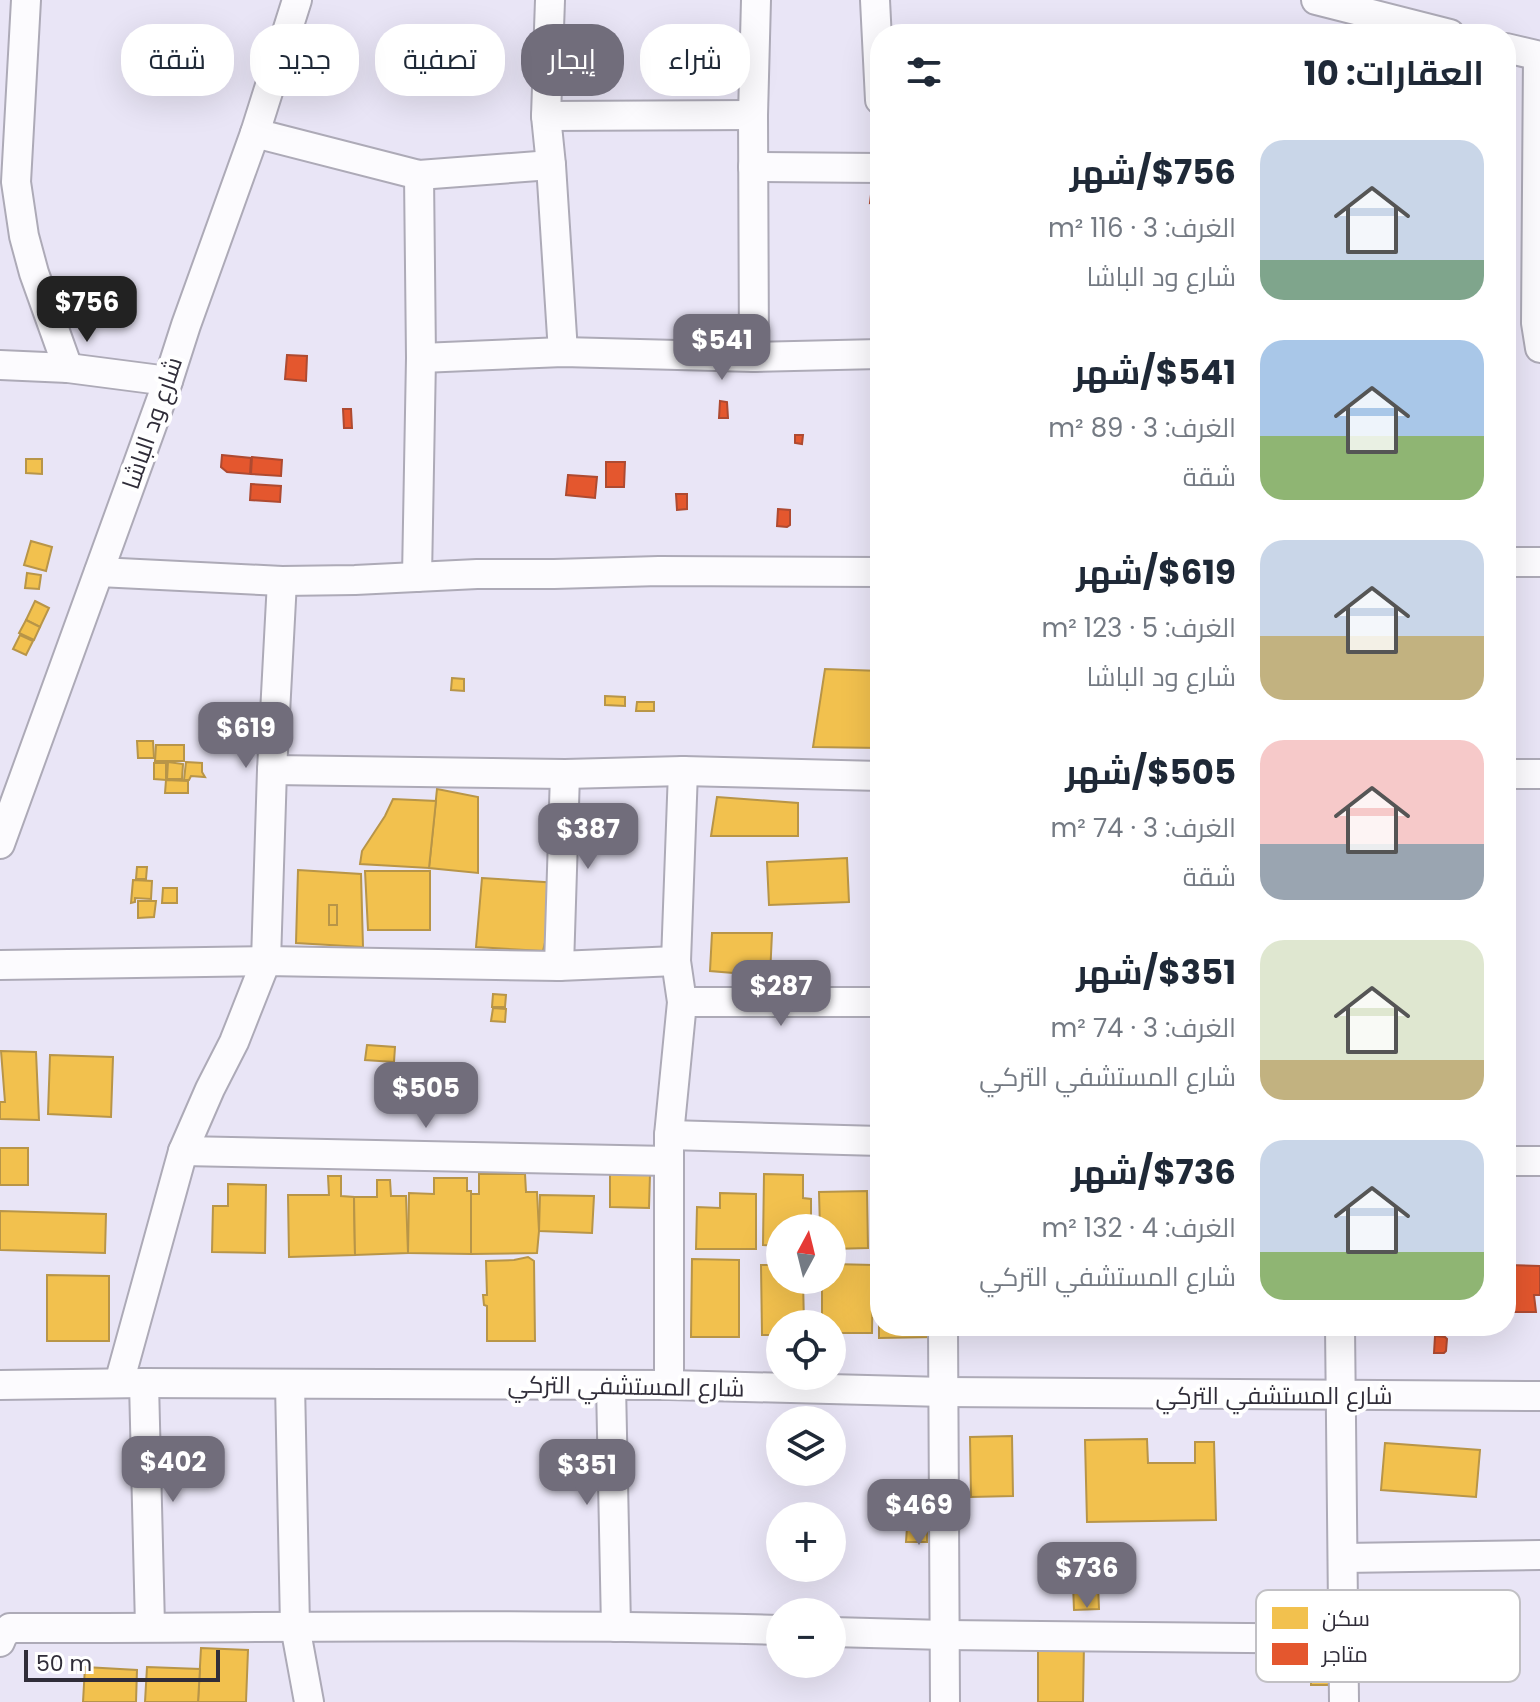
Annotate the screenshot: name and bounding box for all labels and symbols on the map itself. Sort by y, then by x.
pin: $756 [40,276,134,344]
pin: $541 [675,314,769,382]
street label: شارع ود الباشا [114,352,190,494]
pin: $619 [199,702,293,770]
pin: $387 [541,803,635,871]
pin: $287 [734,960,828,1028]
pin: $505 [379,1062,473,1130]
north arrow [766,1214,846,1294]
street label: شارع المستشفي التركي [507,1367,745,1408]
street label: شارع المستشفي التركي [1156,1379,1392,1415]
pin: $402 [126,1436,220,1504]
pin: $351 [540,1439,634,1507]
pin: $469 [872,1479,966,1547]
pin: $736 [1040,1542,1134,1610]
legend [1256,1590,1520,1682]
text: سكن [1322,1603,1370,1634]
text: متاجر [1320,1639,1368,1670]
scale bar [24,1646,220,1682]

